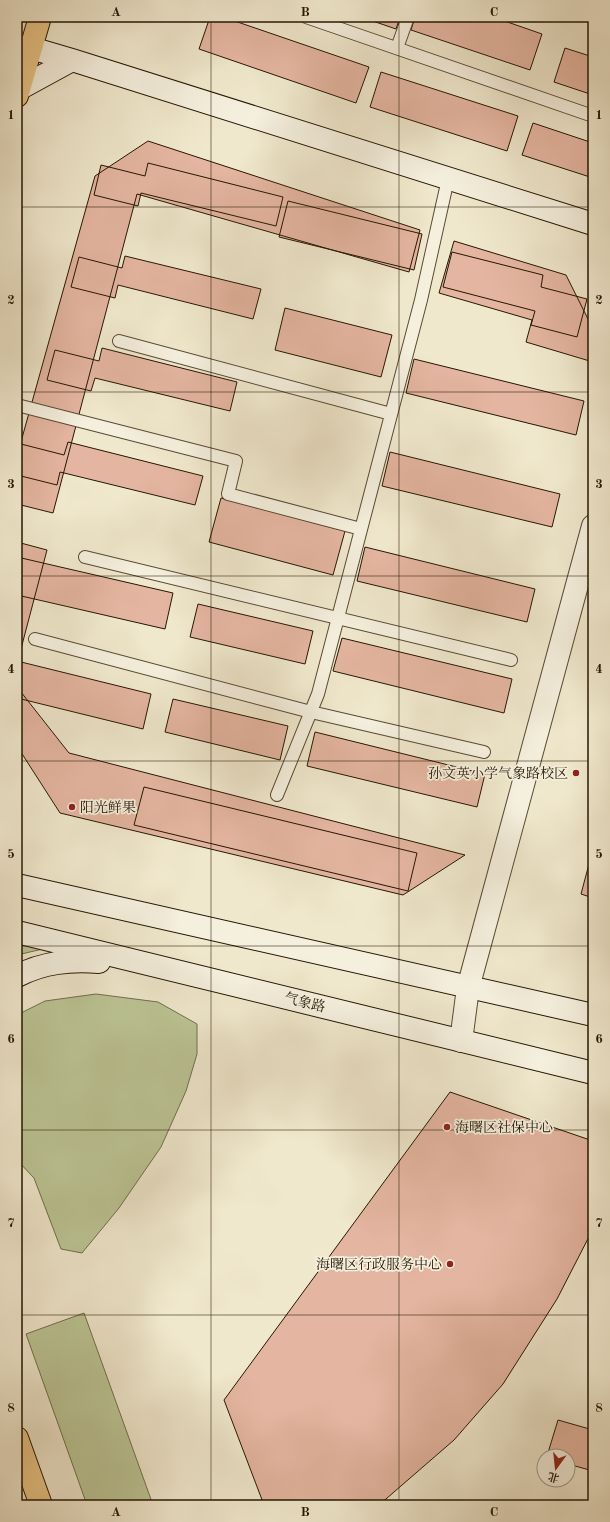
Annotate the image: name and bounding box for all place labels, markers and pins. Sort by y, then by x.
place label: 孙文英小学气象路校区 [428,766,568,781]
marker: 孙文英小学气象路校区 [571,768,581,778]
place label: 阳光鲜果 [80,800,136,815]
marker: 阳光鲜果 [67,802,77,812]
place label: 海曙区社保中心 [455,1120,553,1135]
marker: 海曙区社保中心 [442,1122,452,1132]
place label: 海曙区行政服务中心 [316,1257,442,1272]
marker: 海曙区行政服务中心 [445,1259,455,1269]

